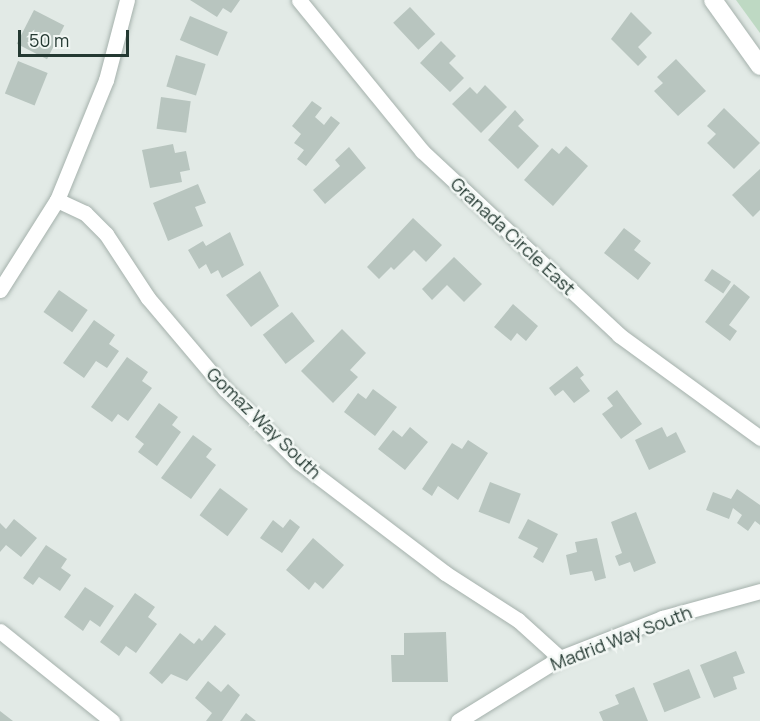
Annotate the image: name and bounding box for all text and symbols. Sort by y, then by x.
scale bar [21,18,132,56]
text: 50 m [29,28,69,52]
street label: Granada Circle East [446,173,580,299]
street label: Gomaz Way South [202,363,326,483]
street label: Madrid Way South [547,601,695,675]

